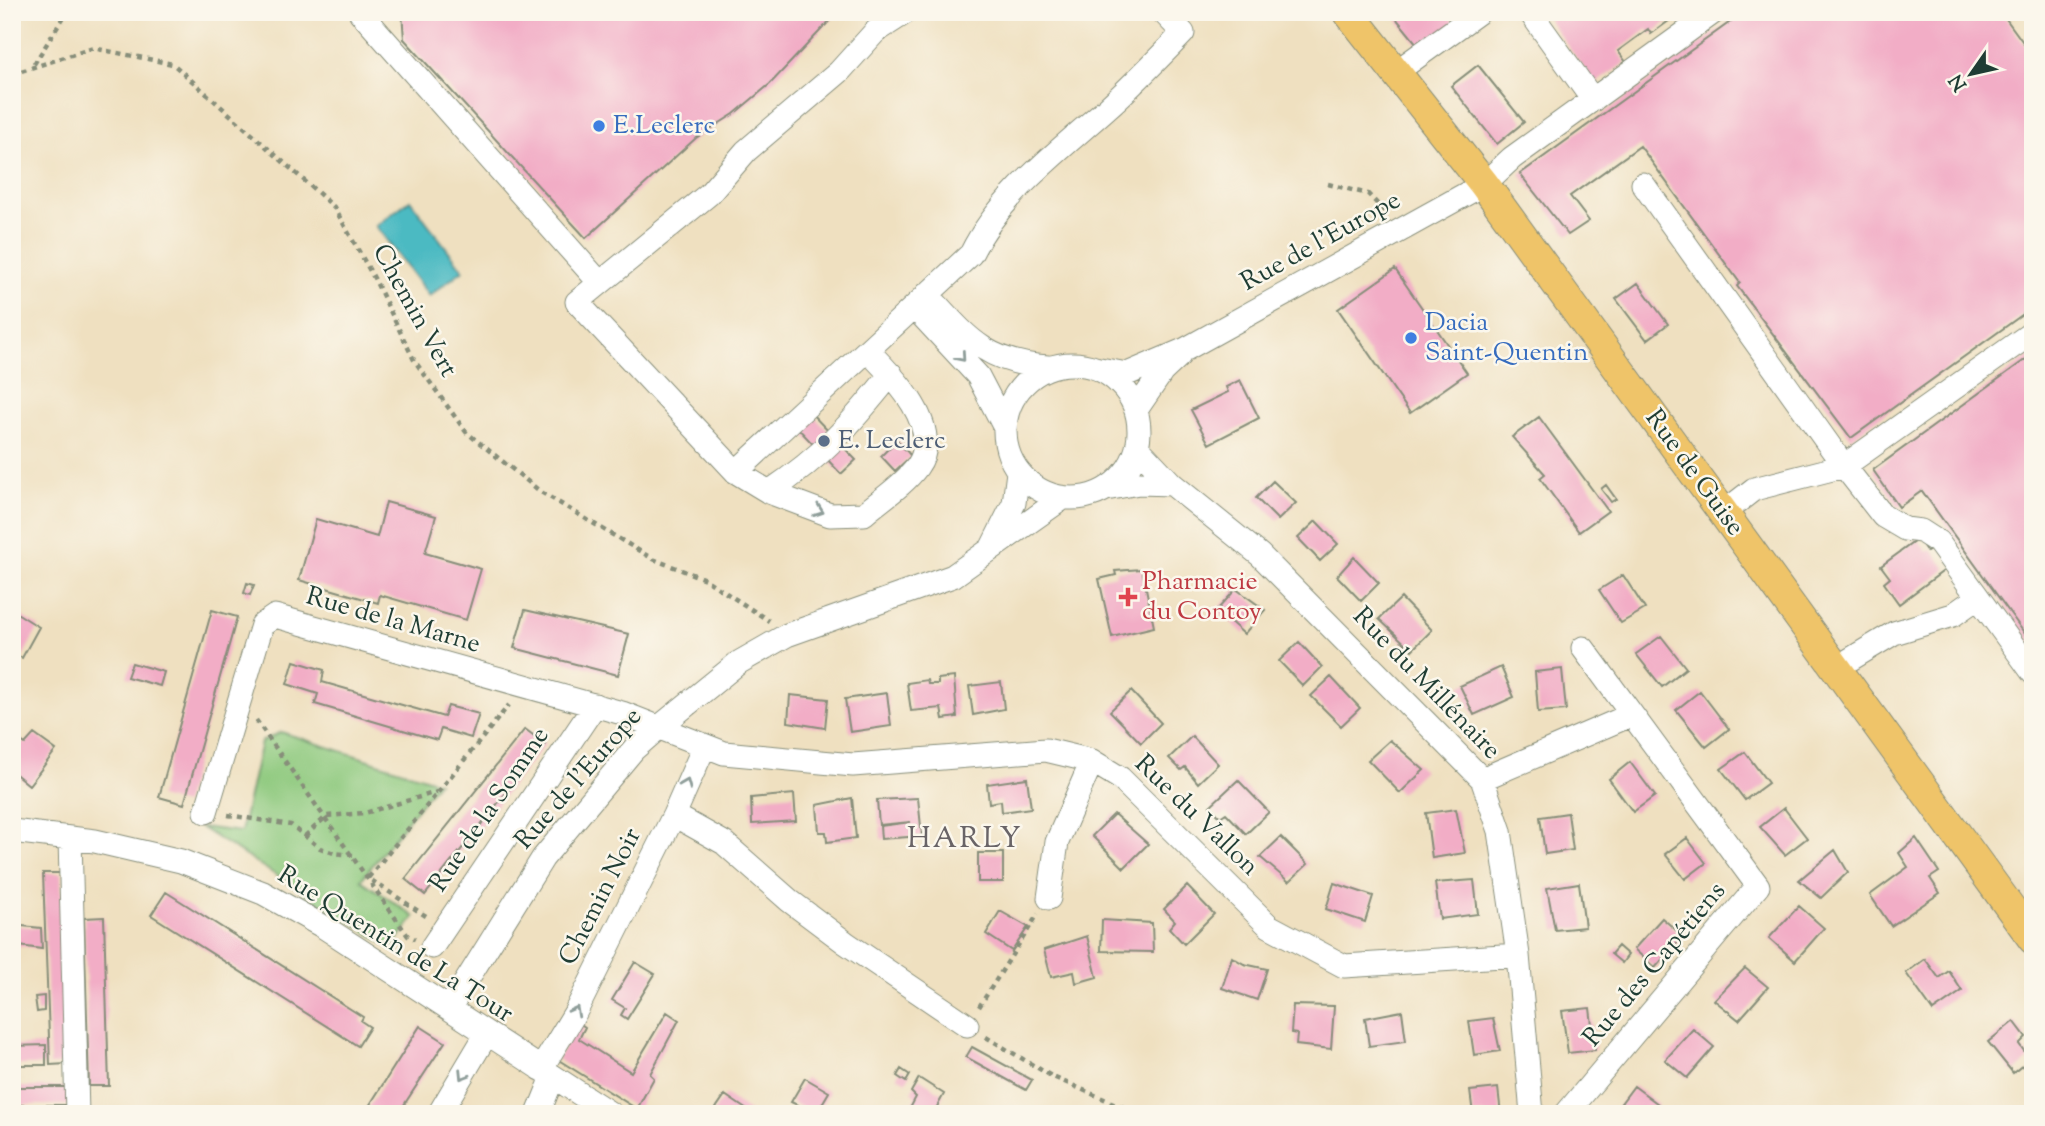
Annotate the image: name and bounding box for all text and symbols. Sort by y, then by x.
north arrow [1937,38,2007,108]
text: N [1944,68,1974,96]
place label: E.Leclerc [613,108,716,145]
marker: E.Leclerc [591,118,607,134]
street label: Rue de l'Europe [1234,183,1408,301]
street label: Chemin Vert [362,238,466,384]
place label: Dacia Saint-Quentin [1425,305,1588,372]
marker: Dacia Saint-Quentin [1403,330,1419,346]
one-way arrow [953,349,965,362]
street label: Rue de Guise [1635,402,1753,544]
place label: E. Leclerc [838,423,946,460]
marker: E. Leclerc [816,433,832,449]
one-way arrow [813,503,825,517]
place label: Pharmacie du Contoy [1142,564,1262,631]
street label: Rue de la Marne [301,578,485,664]
marker: Pharmacie du Contoy [1120,589,1136,605]
street label: Rue du Millénaire [1343,599,1509,769]
street label: Rue de l'Europe [507,700,651,858]
street label: Rue de la Somme [421,720,559,900]
street label: Rue du Vallon [1125,747,1267,885]
one-way arrow [678,779,692,791]
district label: HARLY [907,818,1023,861]
street label: Chemin Noir [551,822,652,972]
street label: Rue Quentin de La Tour [270,857,520,1033]
street label: Rue des Capétiens [1575,874,1735,1056]
one-way arrow [567,1005,581,1018]
one-way arrow [459,1067,472,1080]

